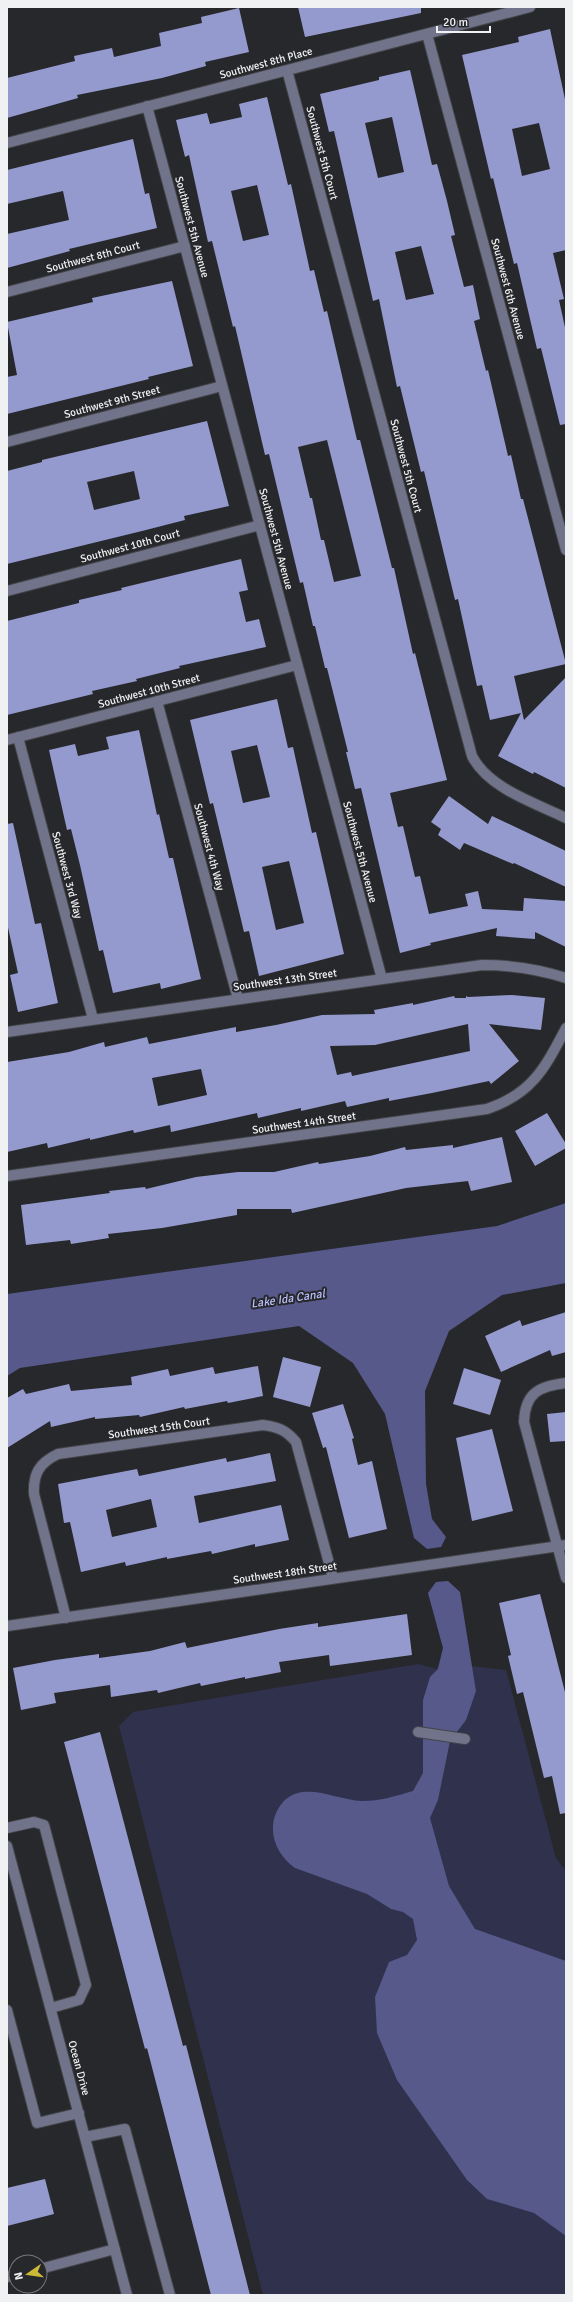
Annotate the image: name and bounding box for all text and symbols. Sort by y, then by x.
scale bar [437,8,490,34]
text: 20 m [443,15,468,30]
street label: Southwest 8th Place [218,44,314,82]
street label: Southwest 5th Court [303,105,341,201]
street label: Southwest 5th Avenue [172,175,212,279]
street label: Southwest 6th Avenue [488,237,528,341]
street label: Southwest 8th Court [45,238,141,276]
street label: Southwest 9th Street [63,383,162,421]
street label: Southwest 5th Court [387,418,425,514]
street label: Southwest 5th Avenue [256,487,296,591]
street label: Southwest 10th Court [79,526,181,566]
street label: Southwest 10th Street [97,671,201,711]
street label: Southwest 5th Avenue [340,800,380,904]
street label: Southwest 4th Way [191,802,227,893]
street label: Southwest 3rd Way [49,830,85,921]
street label: Southwest 13th Street [232,966,338,994]
street label: Southwest 14th Street [251,1109,357,1137]
water label: Lake Ida Canal [250,1286,327,1312]
street label: Southwest 15th Court [107,1414,211,1442]
street label: Southwest 18th Street [232,1559,338,1587]
street label: Ocean Drive [65,2039,93,2097]
north arrow [8,2254,48,2294]
text: N [12,2271,26,2281]

